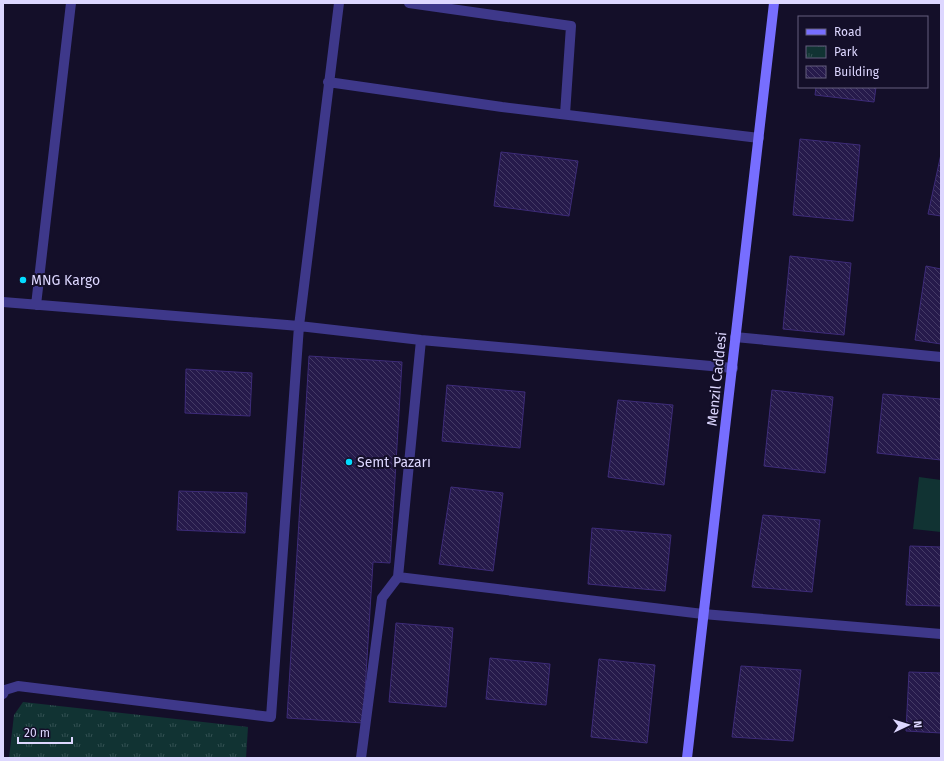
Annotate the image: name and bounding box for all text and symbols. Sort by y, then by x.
legend [798,16,928,88]
text: Road [834,25,862,39]
text: Park [834,45,858,59]
text: Building [834,65,880,79]
place label: MNG Kargo [31,272,100,289]
marker: MNG Kargo [18,275,28,285]
street label: Menzil Caddesi [704,331,730,427]
place label: Semt Pazarı [357,454,431,471]
marker: Semt Pazarı [344,457,354,467]
north arrow [888,705,928,745]
scale bar [18,719,72,745]
text: N [911,720,924,728]
text: 20 m [24,726,50,740]

